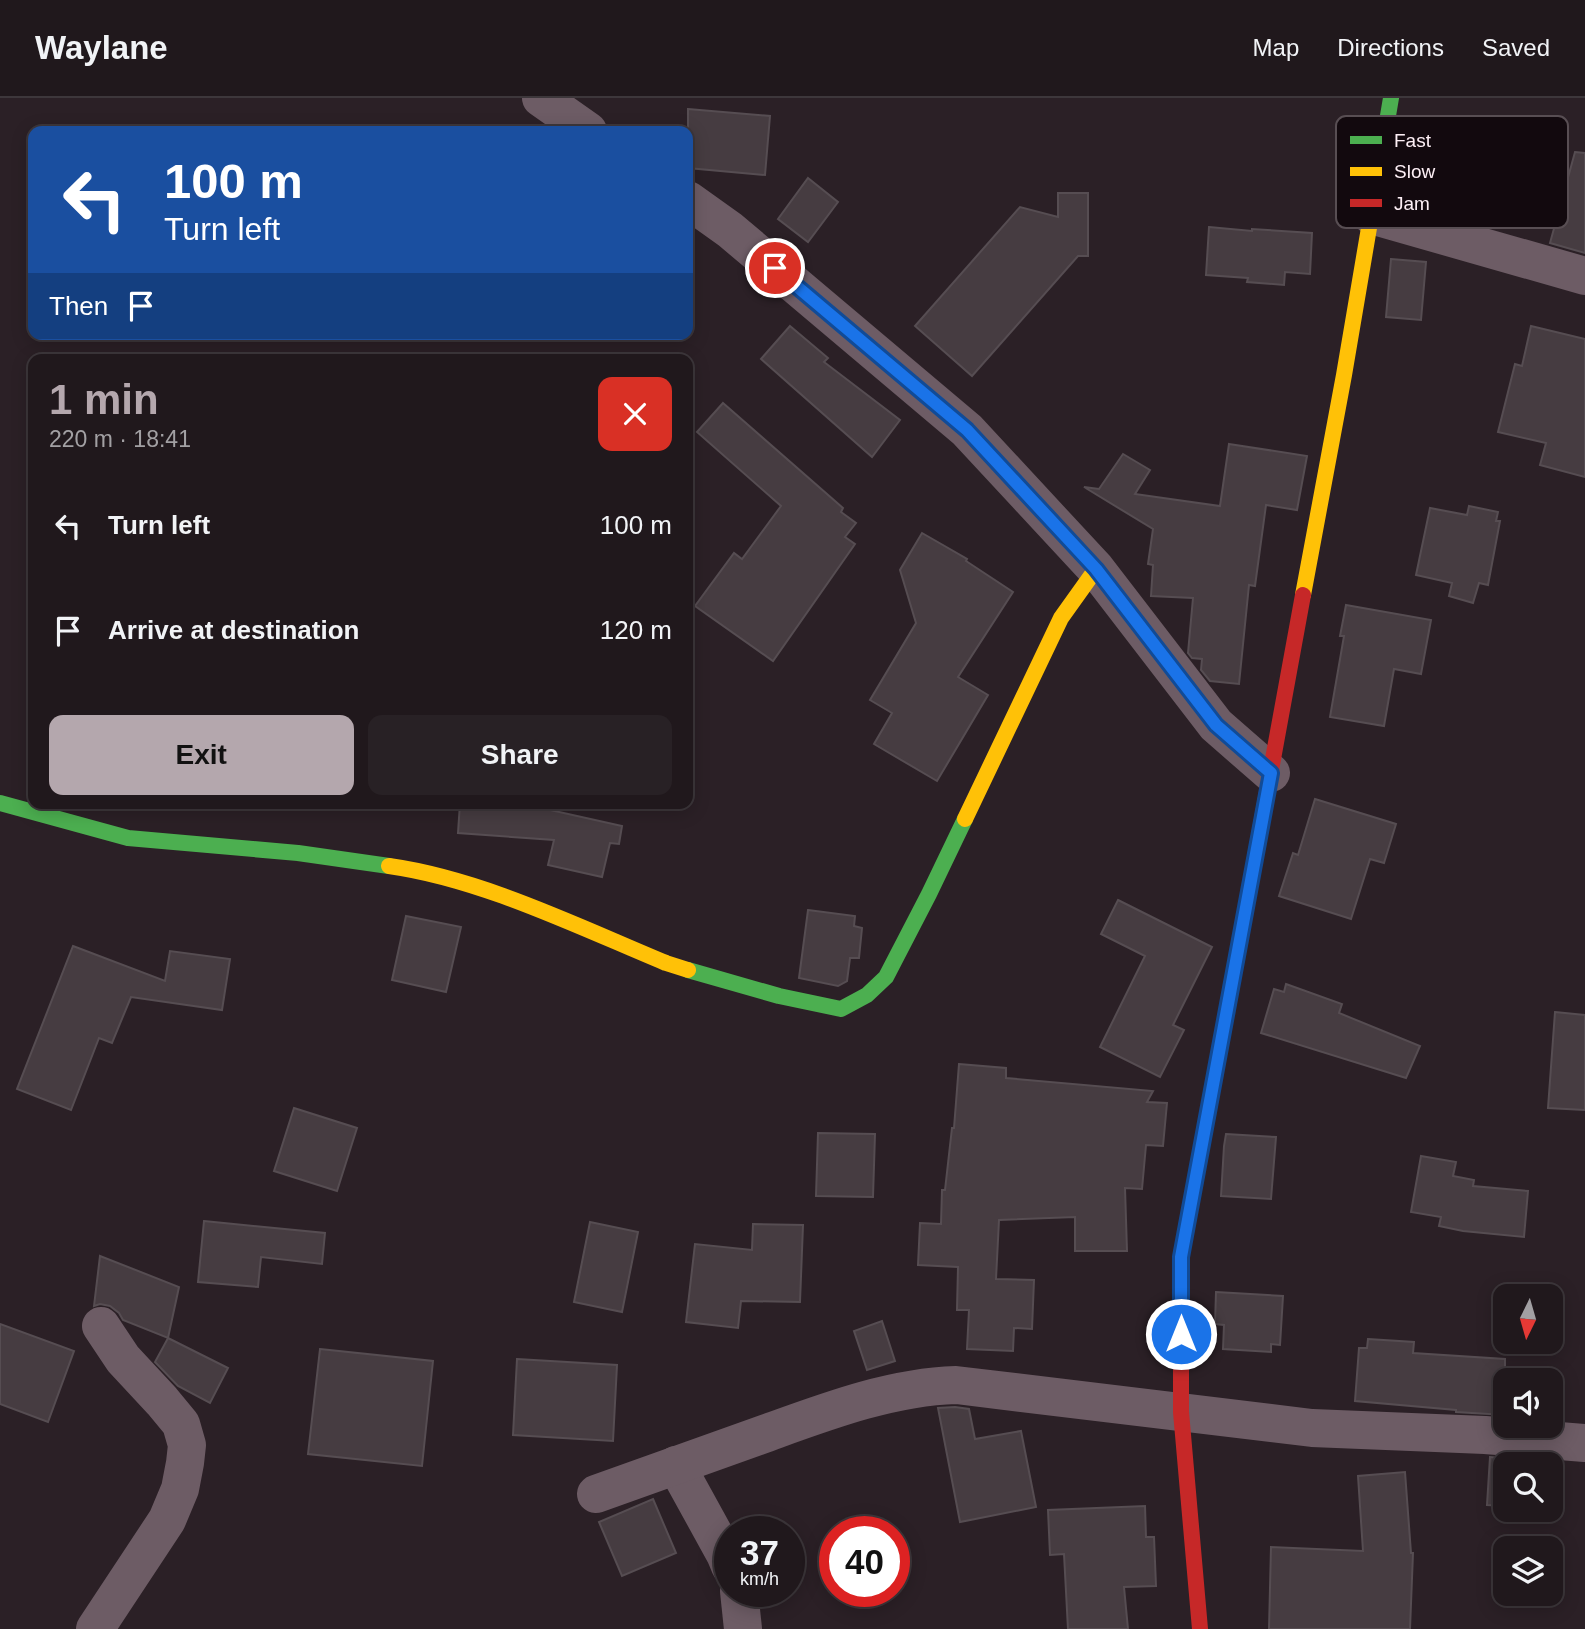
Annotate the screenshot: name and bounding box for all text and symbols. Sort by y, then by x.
text: Waylane [35,29,168,66]
text: Map [1253,34,1299,61]
text: Directions [1337,34,1444,61]
text: Saved [1482,34,1550,61]
legend [1336,116,1568,228]
text: Fast [1394,130,1432,151]
icon: left [49,154,140,245]
text: 100 m [164,154,303,208]
text: Slow [1394,161,1435,182]
text: Jam [1394,193,1430,214]
text: Turn left [164,211,280,247]
pin [745,238,805,298]
icon: arrive [756,249,794,287]
icon: arrive [122,287,160,325]
text: Then [49,291,108,321]
text: 1 min [49,376,159,423]
button: close [598,377,672,451]
text: 220 m · 18:41 [49,426,191,452]
icon: left [49,507,87,545]
text: Turn left [108,510,210,540]
text: 100 m [600,510,672,540]
icon: arrive [49,612,87,650]
text: Arrive at destination [108,615,359,645]
text: 120 m [600,615,672,645]
button: Exit [49,715,354,795]
button: Share [368,715,672,795]
north arrow [1493,1284,1563,1354]
map controls [1493,1284,1563,1606]
position arrow [1144,1297,1218,1371]
button: sound [1493,1368,1563,1438]
button: search [1493,1452,1563,1522]
speed limit sign: 40 [819,1516,910,1607]
text: 37 [740,1533,779,1572]
button: layers [1493,1536,1563,1606]
text: km/h [740,1569,779,1589]

